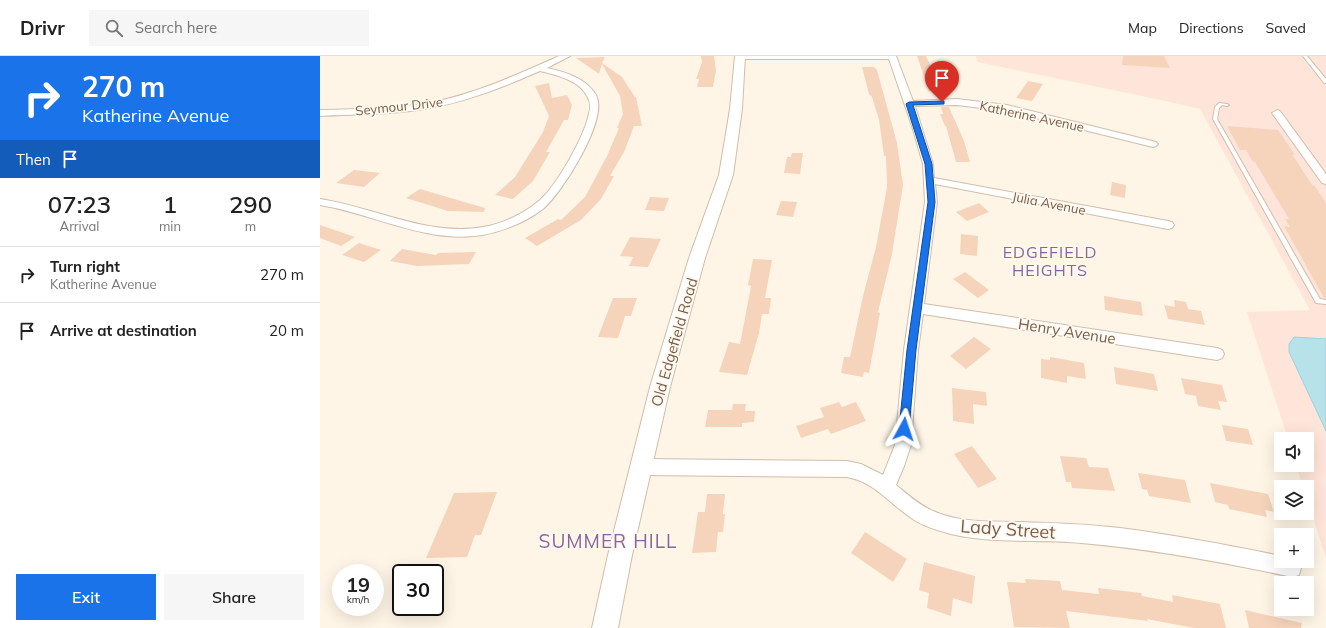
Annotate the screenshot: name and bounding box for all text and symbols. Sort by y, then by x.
search box [89,10,369,46]
text: Drivr [20,16,65,40]
icon: search [103,17,125,39]
text: Search here [135,18,217,37]
text: Map [1128,19,1157,37]
text: Directions [1179,19,1244,37]
text: Saved [1266,19,1306,37]
pin [925,61,959,102]
icon: arrive [931,67,953,89]
text: 270 m [82,69,165,104]
icon: right [16,72,68,124]
street label: Seymour Drive [354,93,444,119]
street label: Katherine Avenue [978,97,1086,135]
text: Katherine Avenue [82,104,229,127]
icon: arrive [59,148,81,170]
text: Then [16,150,51,169]
street label: Julia Avenue [1011,188,1087,218]
text: 07:23 [48,189,111,219]
text: 1 [163,189,177,219]
text: 290 [229,189,272,219]
text: Arrival [60,218,99,234]
text: min [159,218,181,234]
text: m [245,218,256,234]
district label: EDGEFIELD HEIGHTS [1003,242,1097,280]
text: Turn right [50,257,120,276]
icon: right [16,264,38,286]
text: 270 m [260,265,304,284]
street label: Old Edgefield Road [647,275,701,409]
text: Katherine Avenue [50,276,156,292]
street label: Henry Avenue [1017,314,1117,348]
icon: arrive [16,320,38,342]
text: Arrive at destination [50,321,197,340]
text: 20 m [269,321,304,340]
position arrow [883,408,925,450]
map controls [1274,432,1314,616]
button: sound [1274,432,1314,472]
button: layers [1274,480,1314,520]
street label: Lady Street [960,514,1056,544]
button: + [1274,528,1314,568]
district label: SUMMER HILL [539,529,677,553]
speed limit sign: 30 [392,564,444,616]
text: 19 [346,572,370,597]
button: Exit [16,574,156,620]
button: Share [164,574,304,620]
button: − [1274,576,1314,616]
text: km/h [347,593,369,606]

